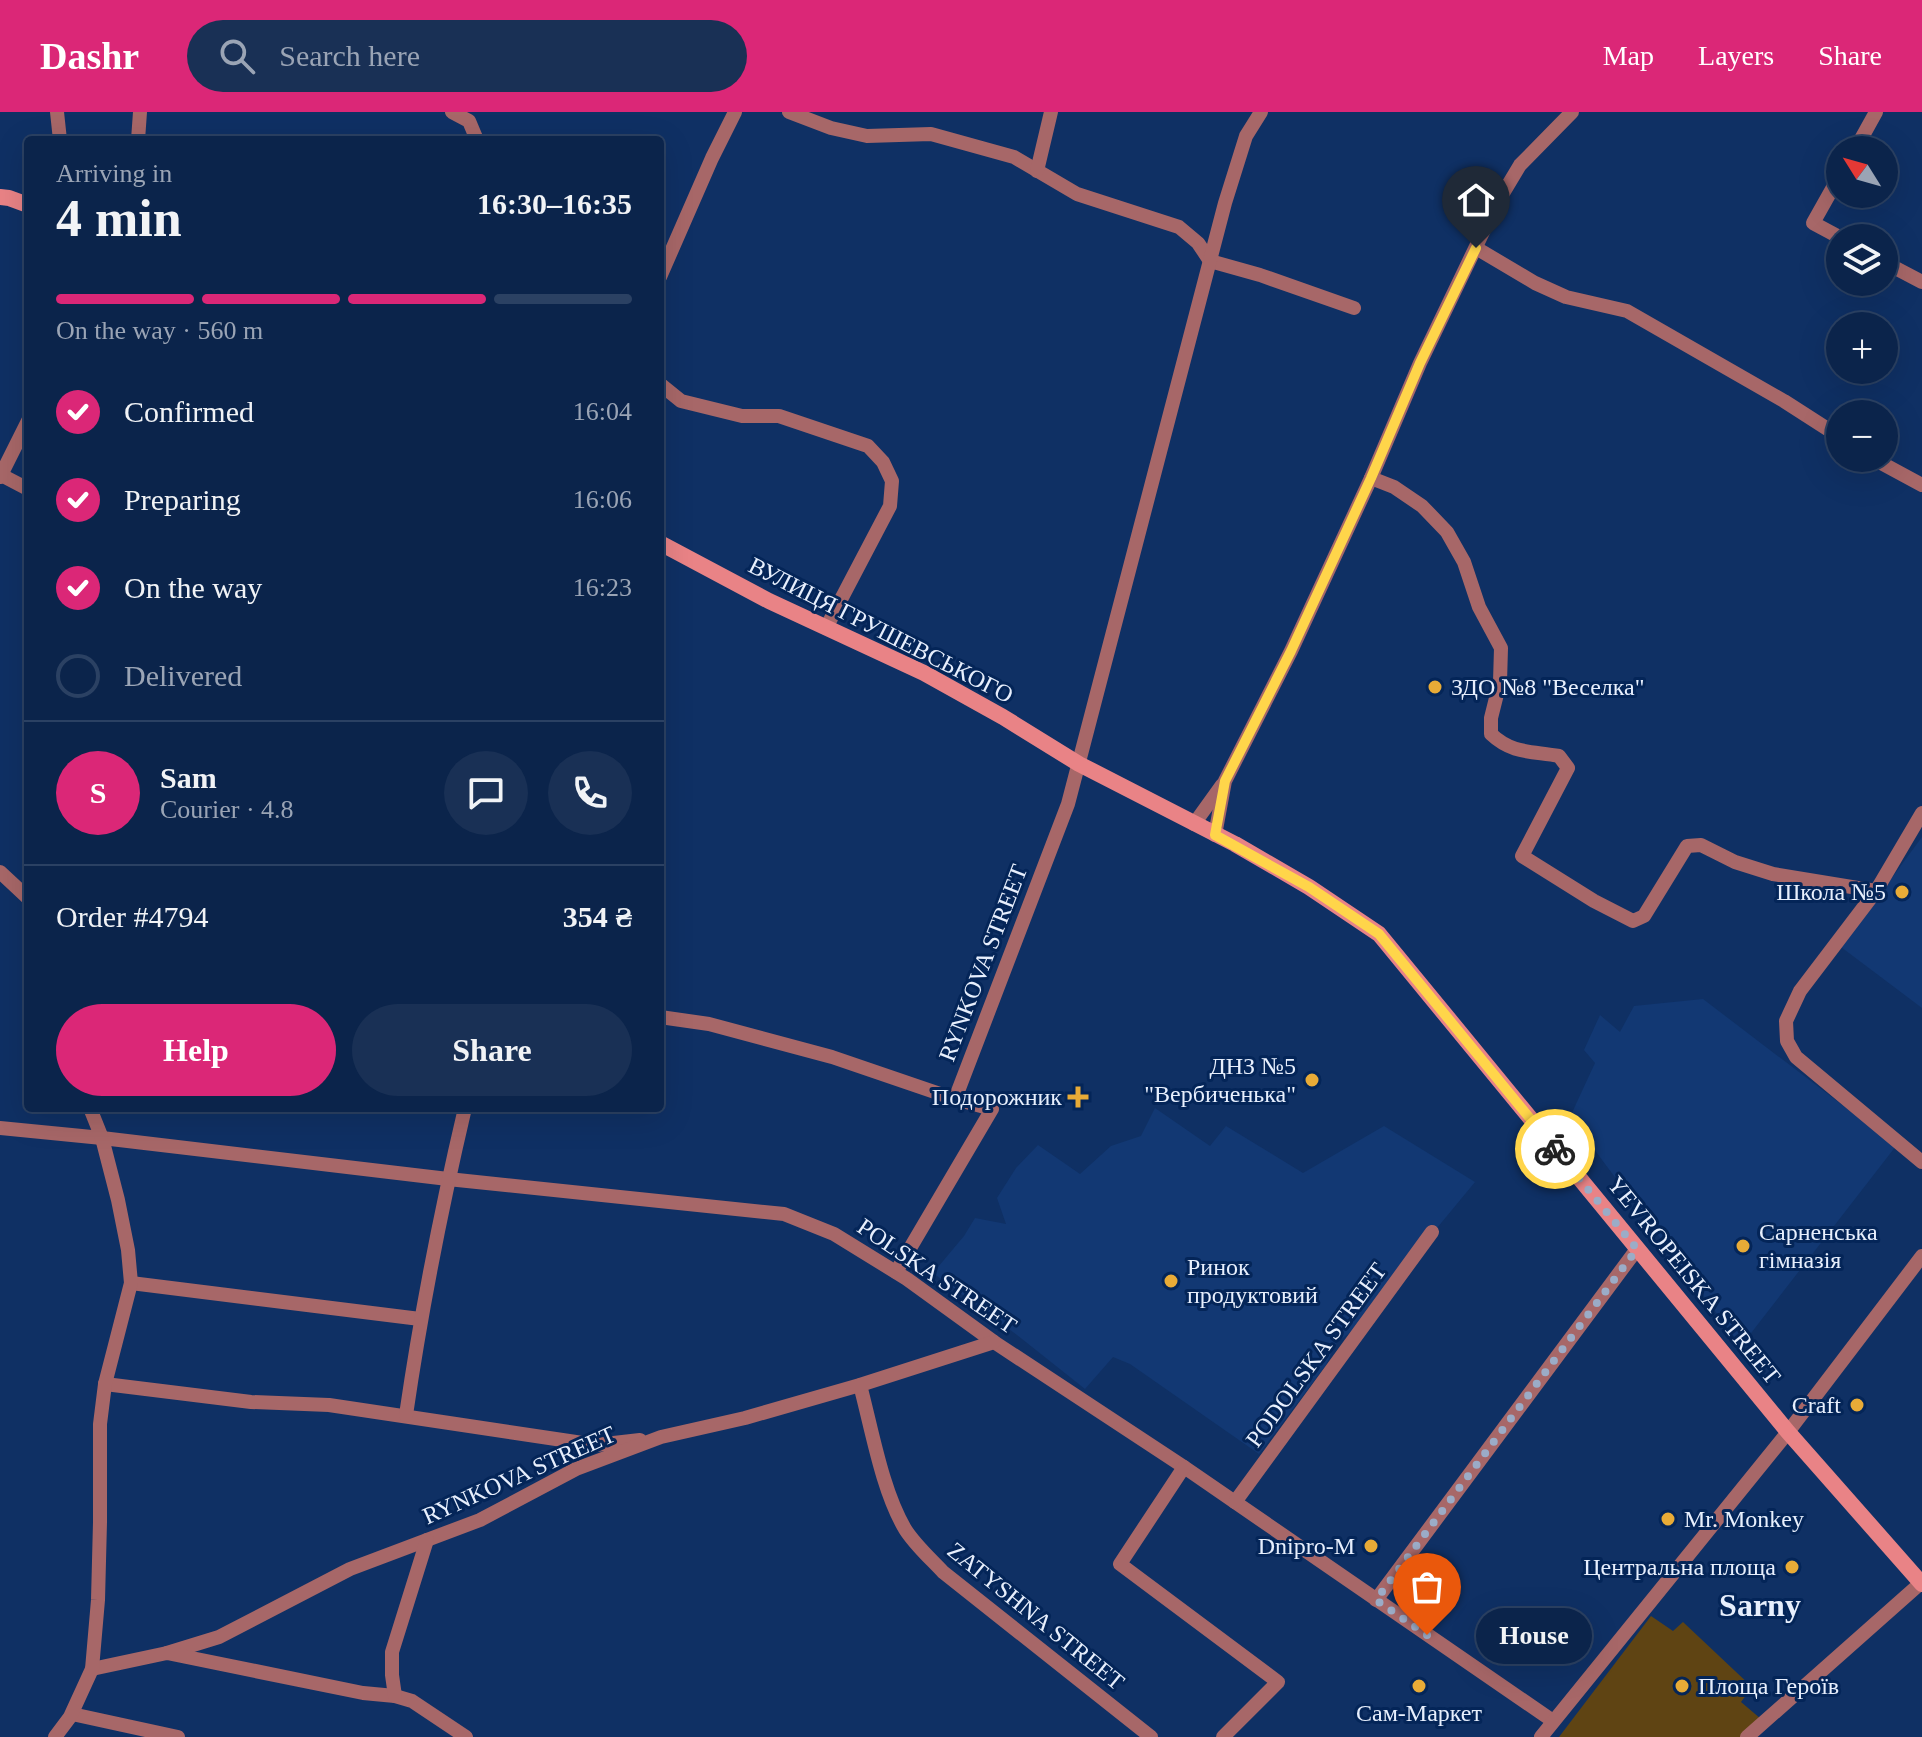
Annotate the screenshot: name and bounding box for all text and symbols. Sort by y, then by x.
search box [187,20,747,92]
icon: search [215,34,259,78]
text: Dashr [40,35,139,77]
text: Search here [279,39,420,72]
text: Map [1603,40,1654,71]
text: Layers [1698,40,1774,71]
text: Share [1818,40,1882,71]
north arrow [1826,136,1898,208]
map controls [1826,136,1898,472]
text: Arriving in [56,159,172,188]
pin [1442,166,1510,248]
icon: home [1454,178,1498,222]
text: 16:30–16:35 [477,187,632,220]
text: 4 min [56,190,182,247]
button: layers [1826,224,1898,296]
button: + [1826,312,1898,384]
text: On the way · 560 m [56,316,263,345]
icon: check [56,390,100,434]
text: Confirmed [124,395,254,428]
text: 16:04 [573,397,632,426]
button: − [1826,400,1898,472]
icon: check [56,478,100,522]
text: Preparing [124,483,241,516]
text: 16:06 [573,485,632,514]
street label: ВУЛИЦЯ ГРУШЕВСЬКОГО [745,552,1017,708]
icon: check [56,566,100,610]
text: On the way [124,571,262,604]
text: 16:23 [573,573,632,602]
text: Delivered [124,659,242,692]
place label: ЗДО №8 "Веселка" [1451,674,1645,700]
marker: ЗДО №8 "Веселка" [1426,678,1444,696]
button: chat [444,751,528,835]
button: phone [548,751,632,835]
text: Sam [160,761,217,794]
text: S [90,776,106,809]
text: Courier · 4.8 [160,795,294,824]
street label: RYNKOVA STREET [934,861,1033,1065]
place label: Школа №5 [1776,879,1886,905]
marker: Школа №5 [1893,883,1911,901]
text: Order #4794 [56,900,208,933]
text: 354 ₴ [563,900,632,933]
button: Help [56,1004,336,1096]
button: Share [352,1004,632,1096]
place label: ДНЗ №5 "Вербиченька" [1144,1053,1296,1107]
marker: ДНЗ №5 "Вербиченька" [1303,1071,1321,1089]
place label: Подорожник [932,1084,1062,1110]
marker: Подорожник [1069,1088,1087,1106]
courier [1515,1109,1595,1189]
icon: bike [1533,1127,1577,1171]
street label: YEVROPEISKA STREET [1602,1171,1786,1389]
street label: POLSKA STREET [853,1213,1022,1339]
place label: Сарненська гімназія [1759,1219,1878,1273]
marker: Сарненська гімназія [1734,1237,1752,1255]
place label: Ринок продуктовий [1187,1254,1318,1308]
street label: PODOLSKA STREET [1241,1258,1392,1452]
marker: Ринок продуктовий [1162,1272,1180,1290]
place label: Craft [1792,1392,1841,1418]
marker: Craft [1848,1396,1866,1414]
street label: RYNKOVA STREET [419,1421,620,1529]
place label: Mr. Monkey [1684,1506,1804,1532]
marker: Mr. Monkey [1659,1510,1677,1528]
place label: Dnipro-M [1258,1533,1355,1559]
street label: ZATYSHNA STREET [943,1537,1130,1695]
marker: Dnipro-M [1362,1537,1380,1555]
pin [1393,1553,1461,1635]
place label: Центральна площа [1583,1554,1776,1580]
marker: Центральна площа [1783,1558,1801,1576]
icon: bag [1405,1565,1449,1609]
district label: Sarny [1719,1587,1801,1623]
callout: House [1475,1607,1591,1663]
text: House [1499,1621,1569,1650]
place label: Площа Героїв [1698,1673,1839,1699]
marker: Сам-Маркет [1410,1677,1428,1695]
marker: Площа Героїв [1673,1677,1691,1695]
place label: Сам-Маркет [1356,1700,1483,1726]

